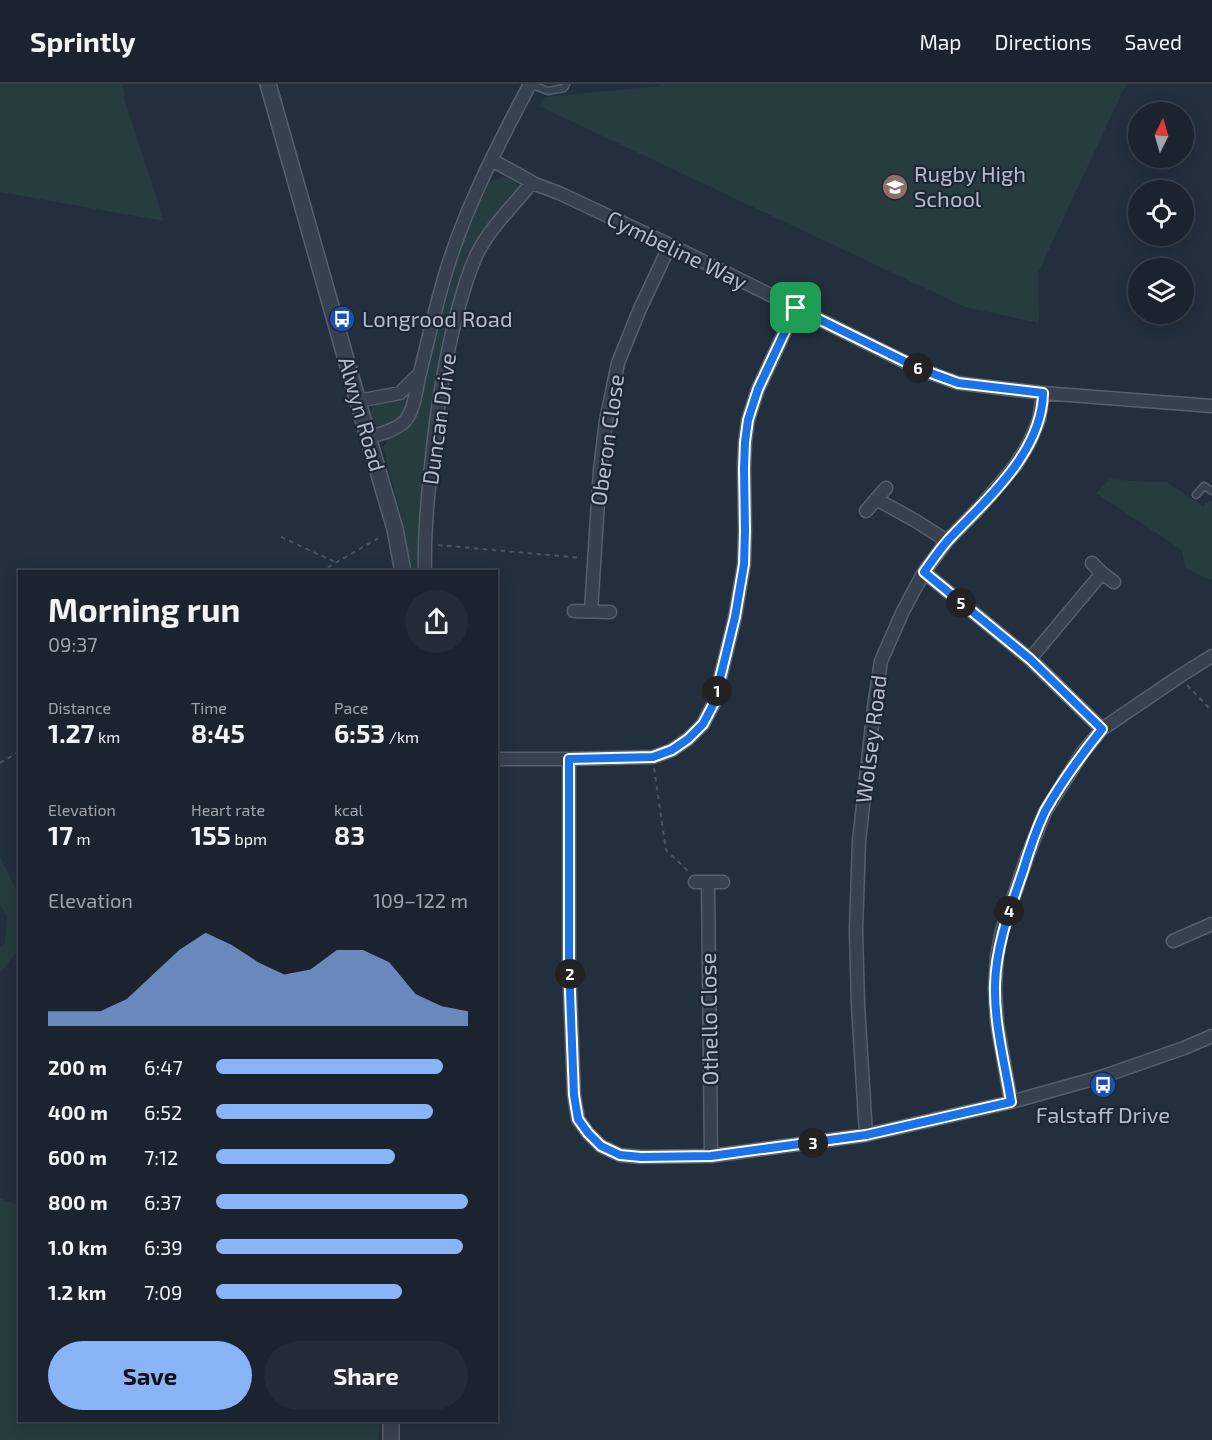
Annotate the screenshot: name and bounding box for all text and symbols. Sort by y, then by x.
text: Sprintly [30,24,136,58]
text: Map [919,29,962,54]
text: Directions [995,29,1091,54]
text: Saved [1124,29,1182,54]
north arrow [1128,102,1194,168]
map controls [1128,102,1194,324]
place label: Rugby High School [914,160,1026,211]
school or university icon: Rugby High School [880,172,910,202]
button: locate [1128,180,1194,246]
street label: Cymbeline Way [603,204,752,295]
button: layers [1128,258,1194,324]
pin [770,282,821,333]
icon: arrive [779,291,812,324]
bus stop icon: Longrood Road [327,304,357,334]
place label: Longrood Road [362,305,513,331]
street label: Duncan Drive [416,351,460,486]
street label: Alwyn Road [334,353,392,474]
pin: 6 [903,353,933,383]
text: 6 [913,358,923,377]
street label: Oberon Close [584,373,628,507]
pin: 5 [946,588,976,618]
text: Morning run [48,589,240,629]
button: share [405,590,468,653]
text: 5 [957,593,965,612]
text: 09:37 [48,632,98,656]
street label: Wolsey Road [849,673,891,805]
pin: 1 [702,676,732,706]
text: 1 [714,681,720,700]
text: Distance [48,698,111,717]
text: Time [191,698,227,717]
text: Pace [334,698,368,717]
text: 1.27 [48,717,94,748]
text: 8:45 [191,717,245,748]
text: 6:53 [334,717,385,748]
text: km [94,727,120,746]
text: /km [385,727,419,746]
text: Elevation [48,800,116,819]
text: Heart rate [191,800,265,819]
text: kcal [334,800,363,819]
text: 17 [48,819,73,850]
text: 155 [191,819,231,850]
text: 83 [334,819,365,850]
text: m [73,829,91,848]
text: bpm [231,829,267,848]
text: Elevation [48,888,133,912]
text: 109–122 m [373,888,468,912]
pin: 4 [994,896,1024,926]
text: 4 [1004,901,1014,920]
street label: Othello Close [694,952,722,1086]
pin: 2 [555,959,585,989]
text: 2 [565,964,575,983]
text: 200 m [48,1055,107,1079]
text: 6:47 [144,1055,183,1079]
bus stop icon: Falstaff Drive [1088,1070,1118,1100]
text: 400 m [48,1100,108,1124]
text: 6:52 [144,1100,182,1124]
place label: Falstaff Drive [1036,1101,1170,1127]
pin: 3 [798,1128,828,1158]
text: 3 [808,1133,818,1152]
text: 600 m [48,1145,107,1169]
text: 7:12 [144,1145,178,1169]
text: 800 m [48,1190,108,1214]
text: 6:37 [144,1190,182,1214]
text: 1.0 km [48,1235,107,1259]
text: 6:39 [144,1235,183,1259]
text: 1.2 km [48,1280,106,1304]
text: 7:09 [144,1280,182,1304]
button: Save [48,1341,252,1410]
button: Share [264,1341,468,1410]

